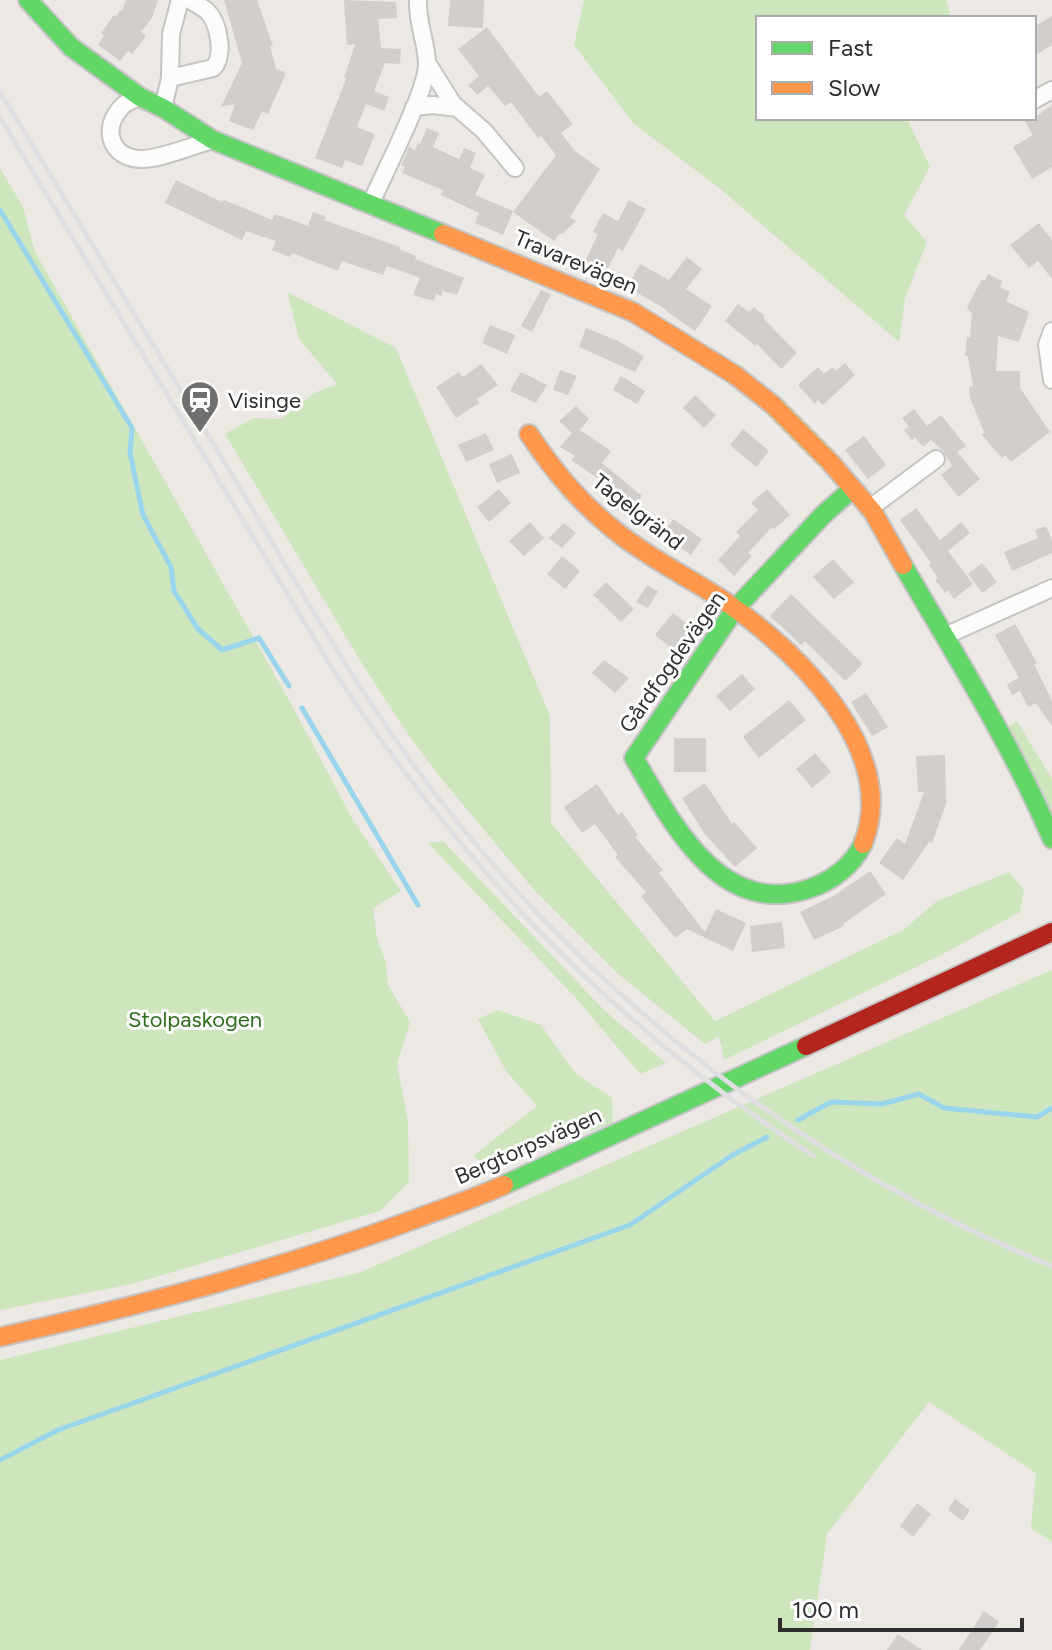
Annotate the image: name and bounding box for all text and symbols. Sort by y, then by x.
legend [756,16,1036,120]
text: Fast [828,33,873,62]
text: Slow [828,73,881,102]
street label: Travarevägen [510,224,642,300]
station icon: Visinge [179,379,221,434]
place label: Visinge [228,387,301,414]
street label: Tagelgränd [587,468,689,556]
street label: Gårdfogdevägen [613,586,731,738]
park label: Stolpaskogen [128,1006,262,1033]
street label: Bergtorpsvägen [451,1102,605,1190]
scale bar [780,1582,1022,1632]
text: 100 m [792,1595,859,1624]

